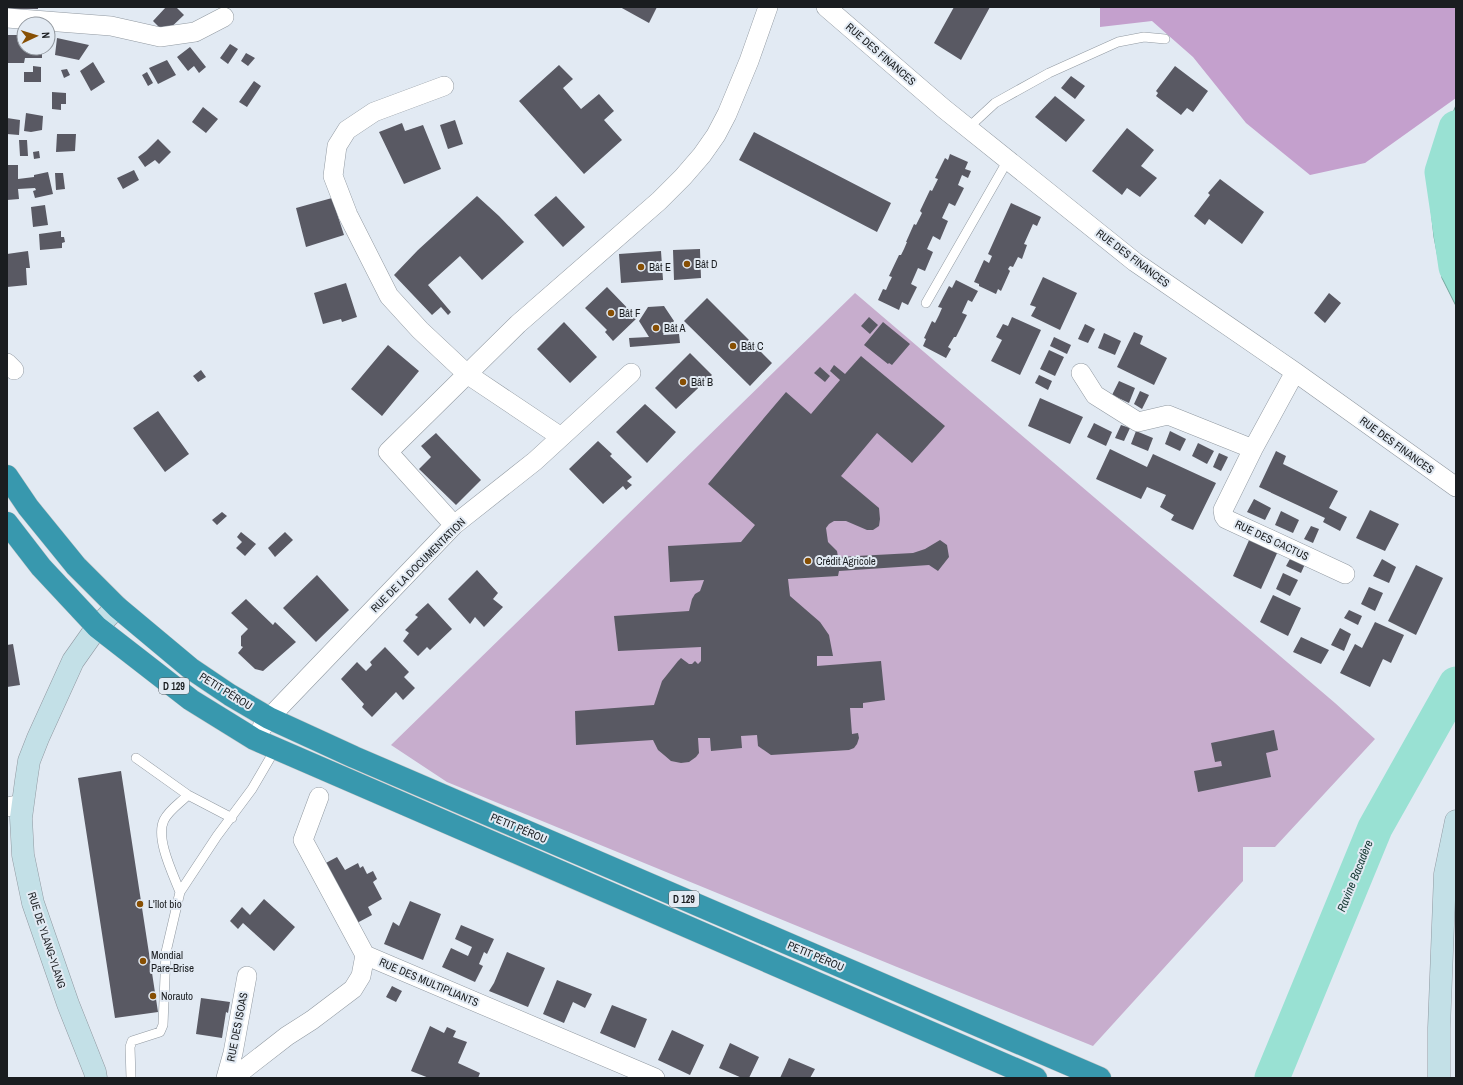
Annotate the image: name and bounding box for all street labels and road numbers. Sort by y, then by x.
street label: RUE DES FINANCES [843,20,919,88]
street label: RUE DES FINANCES [1094,226,1172,290]
street label: RUE DES FINANCES [1357,413,1437,477]
street label: RUE DE LA DOCUMENTATION [368,515,468,615]
street label: RUE DES CACTUS [1233,517,1311,563]
street label: PETIT PÉROU [197,669,255,713]
road number: D 129 [159,678,189,694]
street label: PETIT PÉROU [489,810,549,846]
street label: RUE DE YLANG-YLANG [25,890,69,990]
road number: D 129 [669,891,699,907]
street label: PETIT PÉROU [786,938,846,974]
street label: RUE DES MULTIPLIANTS [377,955,481,1009]
street label: RUE DES ISOAS [223,991,251,1063]

